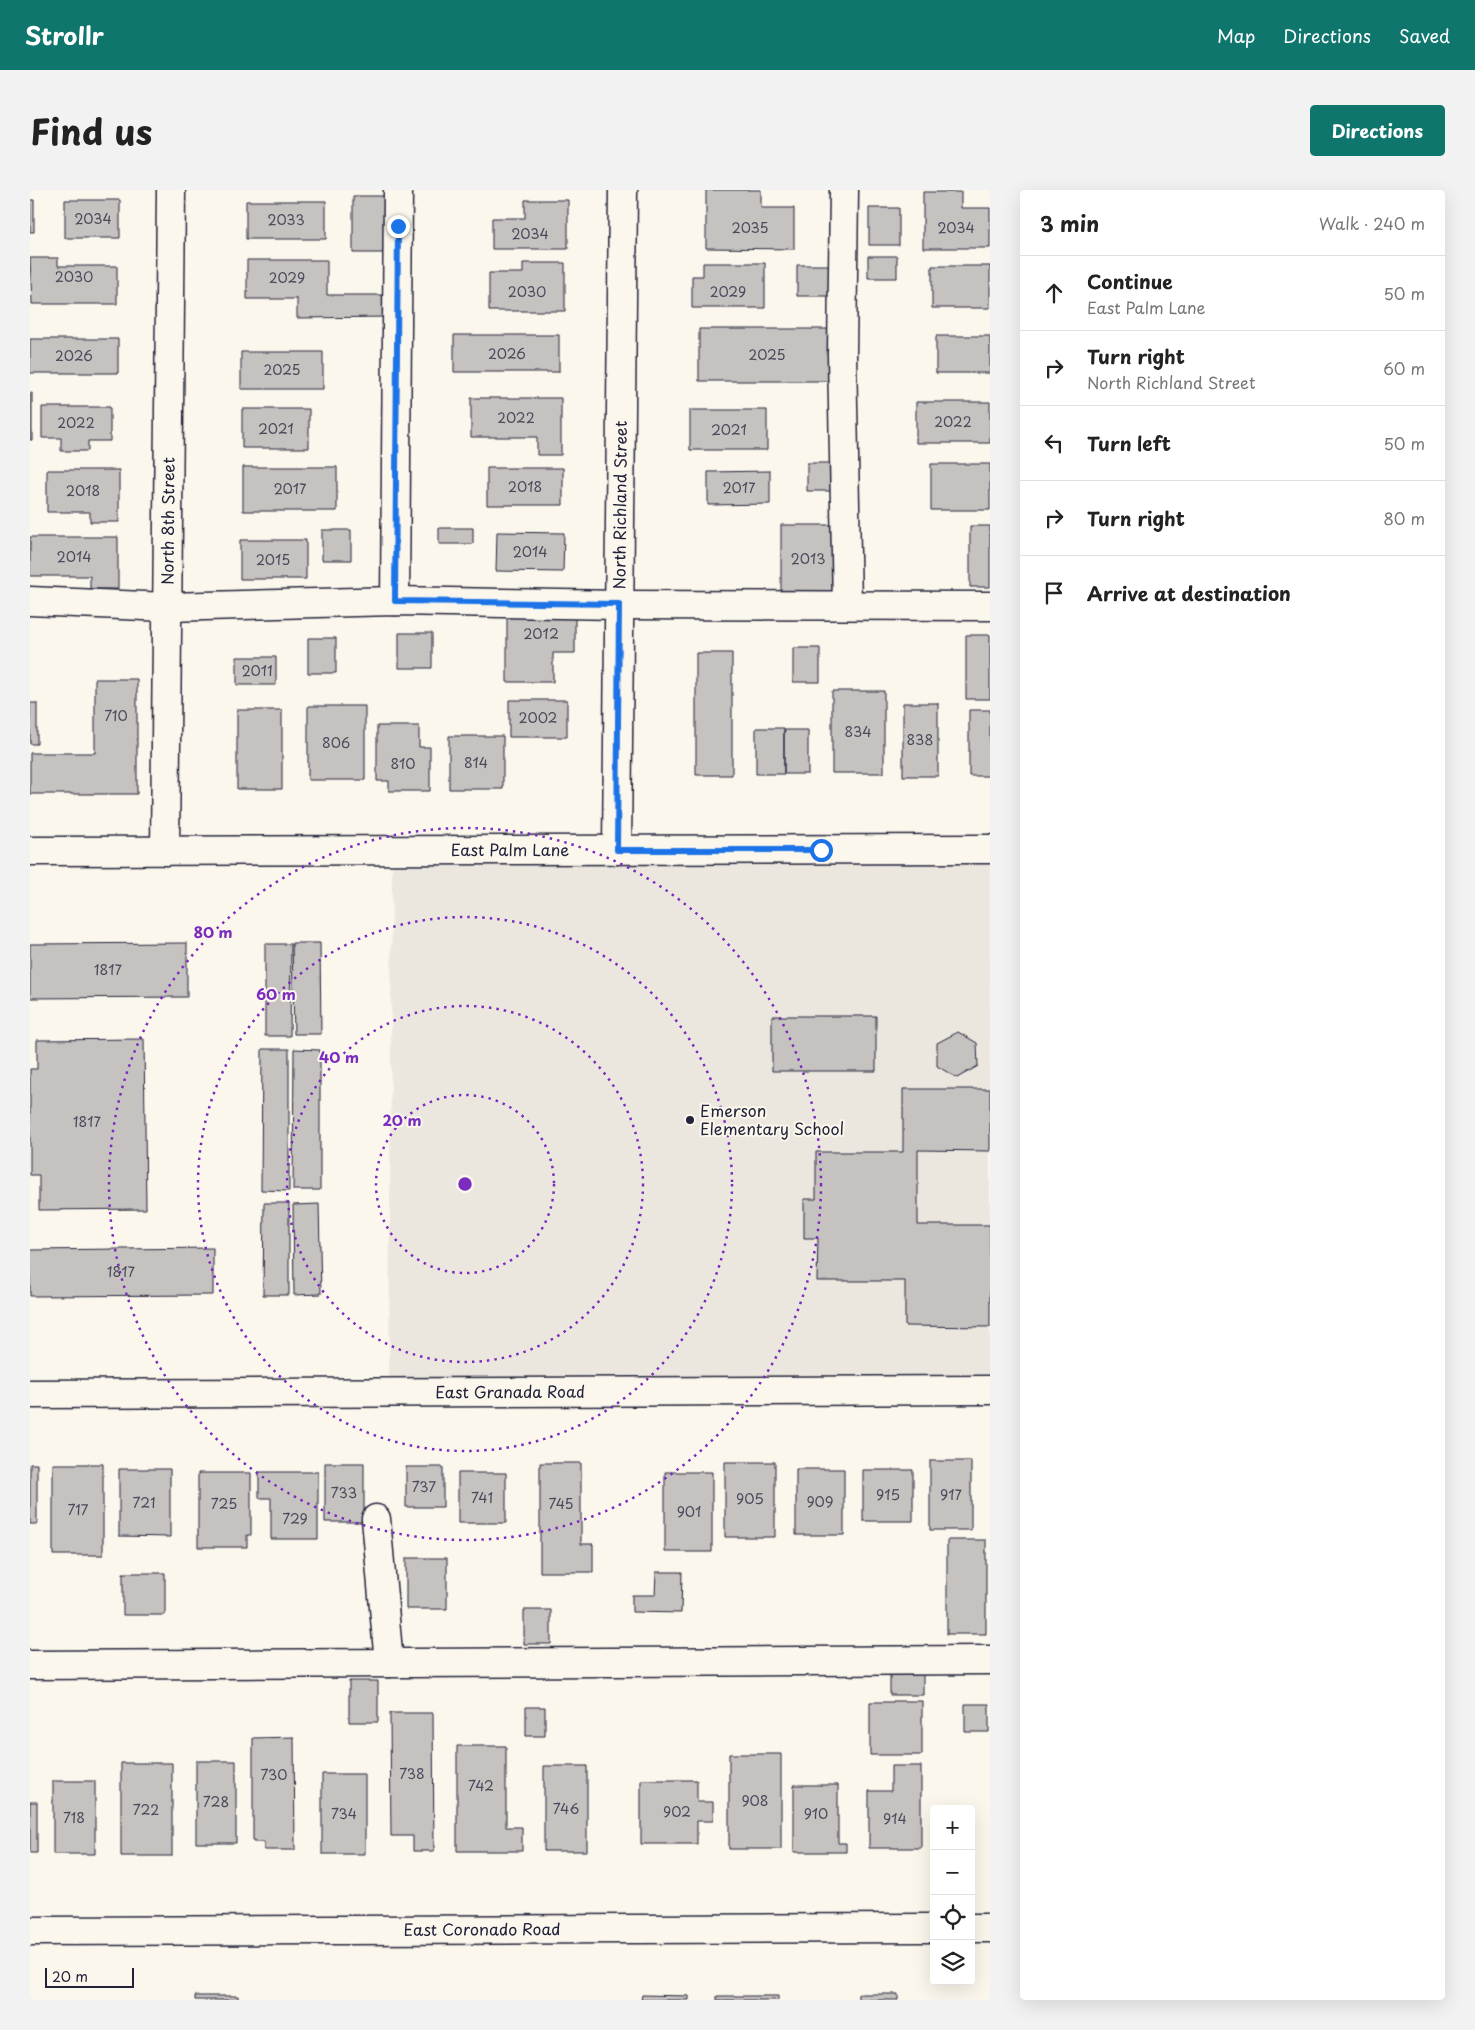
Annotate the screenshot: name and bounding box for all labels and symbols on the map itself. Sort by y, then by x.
house number: 2034 [74,208,112,229]
house number: 2033 [267,209,305,230]
route end [387,215,410,238]
house number: 2035 [732,217,769,238]
house number: 2034 [937,217,975,238]
house number: 2034 [511,223,549,244]
house number: 2030 [55,266,93,287]
house number: 2029 [269,267,305,288]
house number: 2030 [508,281,546,302]
house number: 2029 [710,281,746,302]
house number: 2026 [488,343,526,364]
house number: 2025 [748,344,786,365]
house number: 2026 [55,345,93,366]
house number: 2025 [263,359,301,380]
house number: 2022 [497,407,535,428]
house number: 2022 [934,411,972,432]
house number: 2022 [57,412,95,433]
house number: 2021 [258,418,294,439]
house number: 2021 [711,419,747,440]
street label: North Richland Street [606,420,632,589]
street label: North 8th Street [154,456,180,585]
house number: 2018 [508,476,542,497]
house number: 2017 [722,477,756,498]
house number: 2017 [273,478,307,499]
house number: 2018 [66,480,100,501]
house number: 2014 [513,541,548,562]
house number: 2014 [57,546,92,567]
house number: 2013 [791,548,826,569]
house number: 2015 [256,549,290,570]
house number: 2012 [523,623,559,644]
house number: 2011 [241,660,273,681]
house number: 710 [104,705,128,726]
house number: 2002 [519,707,558,728]
house number: 834 [844,721,872,742]
house number: 838 [907,729,933,750]
house number: 806 [322,732,350,753]
house number: 814 [464,752,488,773]
house number: 810 [390,753,416,774]
street label: East Palm Lane [451,837,569,861]
route start [810,839,833,862]
text: 80 m [193,920,233,943]
house number: 1817 [94,959,122,980]
text: 60 m [256,982,296,1005]
text: 40 m [319,1045,359,1068]
place label: Emerson Elementary School [700,1098,844,1140]
text: 20 m [383,1108,421,1131]
house number: 1817 [73,1111,101,1132]
marker: Emerson Elementary School [684,1114,696,1126]
centre of rings [456,1175,474,1193]
house number: 1817 [107,1261,135,1282]
street label: East Granada Road [435,1379,585,1403]
house number: 737 [412,1476,436,1497]
house number: 733 [331,1482,357,1503]
house number: 915 [876,1484,900,1505]
house number: 917 [940,1484,962,1505]
house number: 741 [471,1487,493,1508]
house number: 905 [736,1488,764,1509]
house number: 909 [806,1491,834,1512]
house number: 721 [133,1492,155,1513]
house number: 725 [211,1493,237,1514]
house number: 745 [548,1493,574,1514]
house number: 717 [68,1499,89,1520]
house number: 901 [677,1501,701,1522]
house number: 729 [282,1508,308,1529]
house number: 738 [399,1763,425,1784]
house number: 730 [260,1764,288,1785]
house number: 742 [468,1775,494,1796]
house number: 908 [741,1790,769,1811]
house number: 728 [203,1791,229,1812]
house number: 746 [553,1798,579,1819]
house number: 722 [133,1799,159,1820]
house number: 902 [663,1801,691,1822]
house number: 734 [331,1803,357,1824]
house number: 910 [804,1803,828,1824]
house number: 718 [63,1807,85,1828]
house number: 914 [883,1808,907,1829]
street label: East Coronado Road [403,1916,561,1941]
scale bar [45,1965,134,1988]

